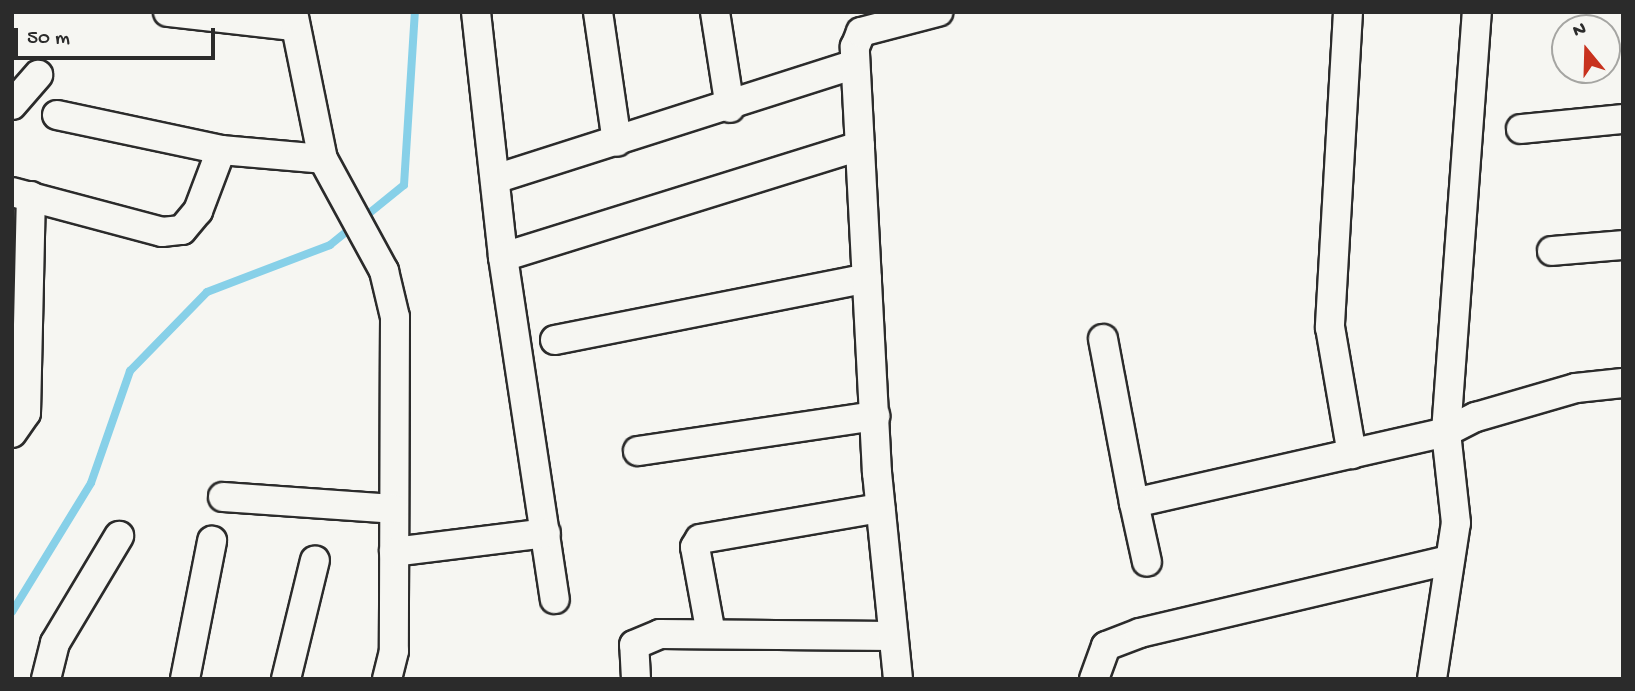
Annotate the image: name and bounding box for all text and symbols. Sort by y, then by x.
scale bar [18,14,219,58]
north arrow [1551,14,1621,84]
text: N [1570,18,1589,43]
text: 50 m [27,27,70,52]

